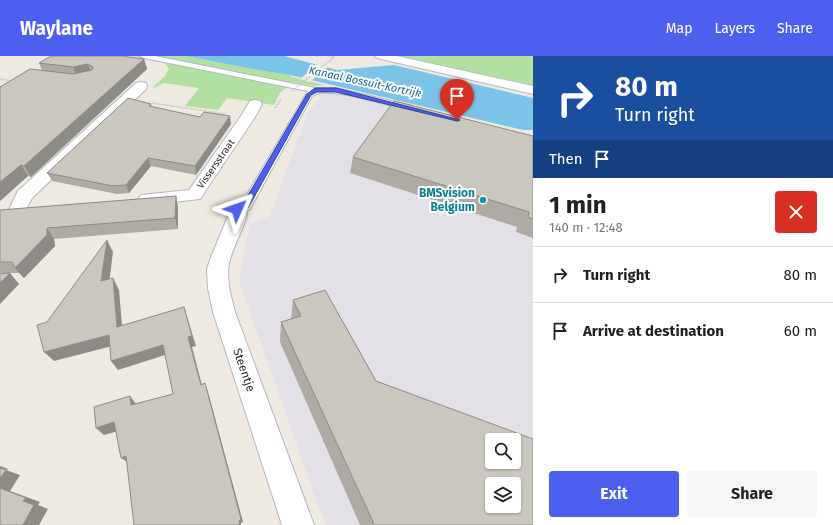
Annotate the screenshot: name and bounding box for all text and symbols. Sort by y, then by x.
text: Waylane [20,17,93,40]
text: Map [666,20,692,37]
text: Layers [714,20,755,37]
text: Share [777,20,813,37]
water label: Kanaal Bossuit-Kortrijk [308,64,422,100]
text: 80 m [615,70,678,103]
icon: right [549,72,601,124]
pin [440,79,474,120]
icon: arrive [446,85,468,107]
text: Turn right [615,104,695,126]
street label: Vissersstraat [195,137,238,191]
icon: arrive [591,148,613,170]
text: Then [549,150,583,168]
place label: BMSvision Belgium [419,186,475,214]
position arrow [216,188,258,230]
text: 1 min [549,191,607,219]
button: close [775,191,817,233]
marker: BMSvision Belgium [478,195,488,205]
text: 140 m · 12:48 [549,220,623,235]
icon: right [549,264,571,286]
text: Turn right [583,266,650,284]
text: 80 m [784,266,817,284]
icon: arrive [549,320,571,342]
text: Arrive at destination [583,322,724,340]
text: 60 m [784,322,817,340]
street label: Steentje [230,346,258,394]
map controls [485,433,521,513]
button: search [485,433,521,469]
button: Exit [549,471,679,517]
button: Share [687,471,817,517]
button: layers [485,477,521,513]

